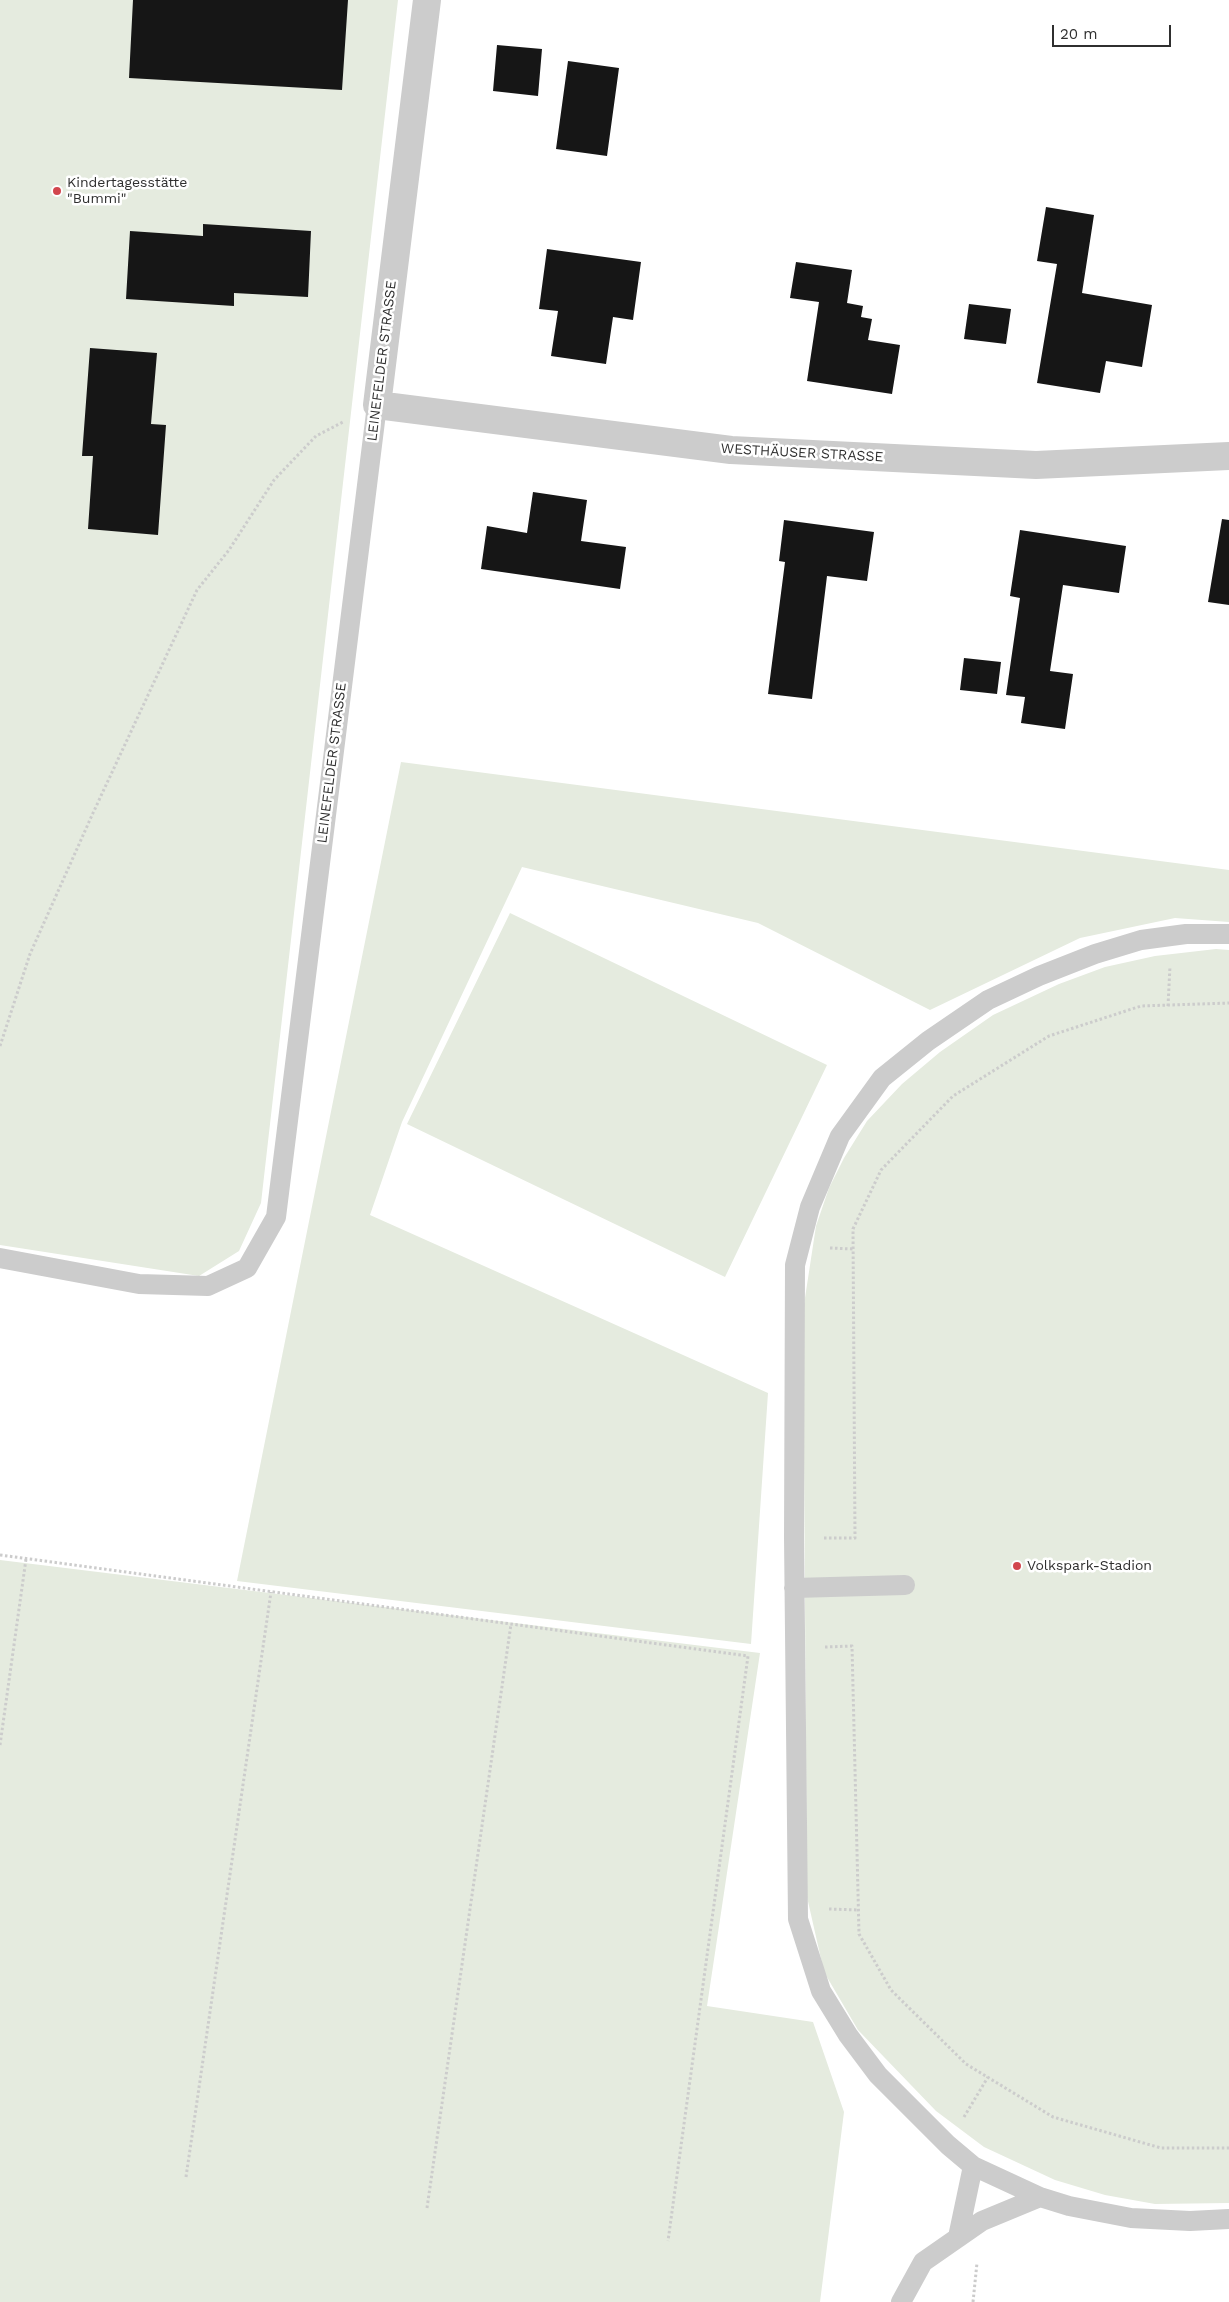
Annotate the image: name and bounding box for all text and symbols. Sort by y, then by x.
scale bar [1054,15,1173,47]
text: 20 m [1060,25,1098,43]
place label: Kindertagesstätte "Bummi" [67,175,187,208]
marker: Kindertagesstätte "Bummi" [51,185,63,197]
street label: LEINEFELDER STRASSE [364,280,400,442]
street label: WESTHÄUSER STRASSE [720,440,884,466]
street label: LEINEFELDER STRASSE [314,682,350,844]
place label: Volkspark-Stadion [1027,1558,1152,1574]
marker: Volkspark-Stadion [1011,1560,1023,1572]

